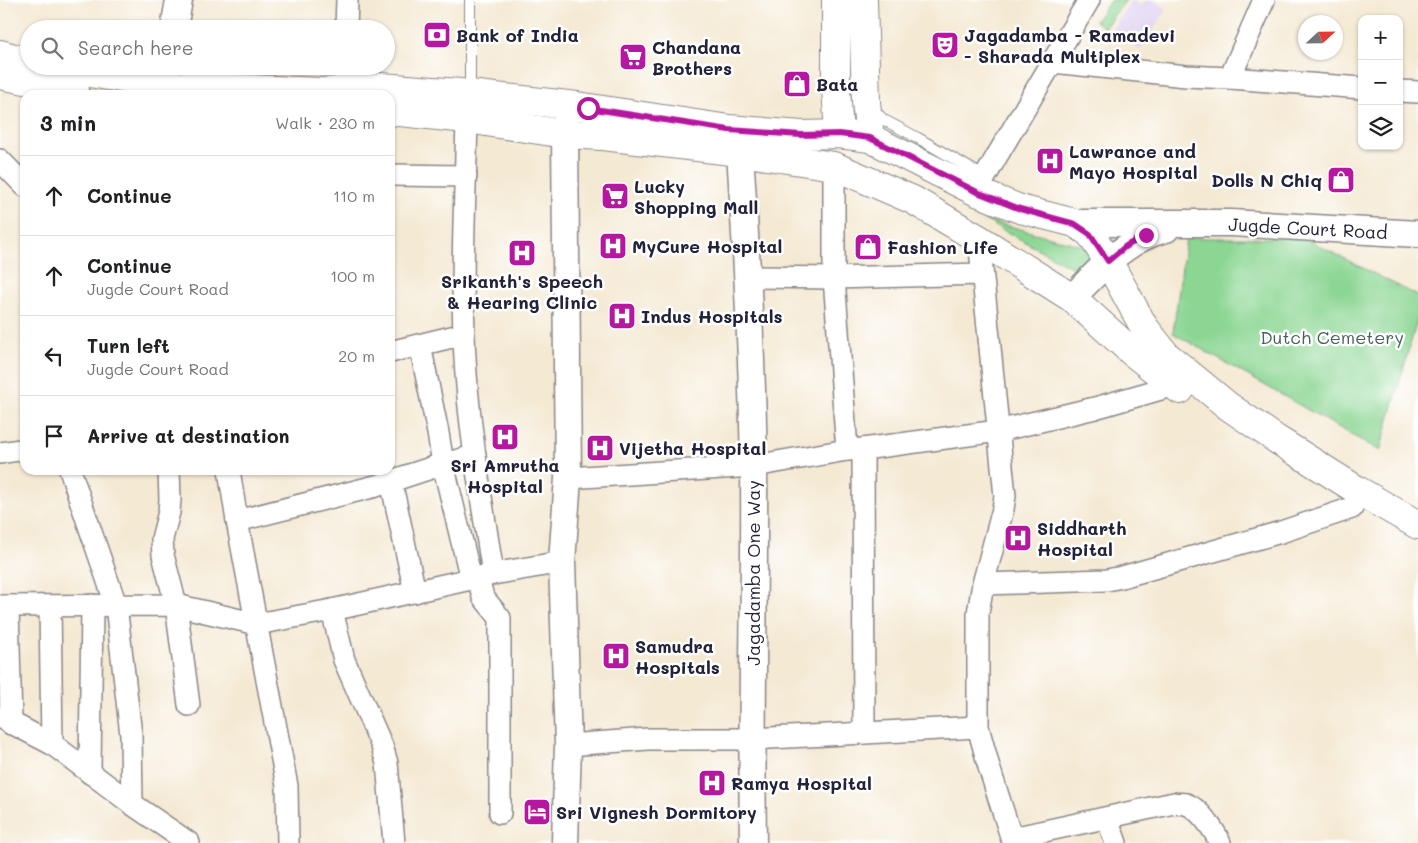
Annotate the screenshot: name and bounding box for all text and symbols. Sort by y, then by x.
north arrow [1298,15,1343,60]
map controls [1358,15,1403,150]
button: + [1358,15,1403,60]
search box [20,20,395,75]
bank icon: Bank of India [422,20,452,50]
place label: Bank of India [456,23,579,47]
place label: Jagadamba - Ramadevi - Sharada Multiplex [964,23,1175,68]
theatre icon: Jagadamba - Ramadevi - Sharada Multiplex [930,30,960,60]
icon: search [38,34,66,62]
text: Search here [78,35,194,60]
place label: Chandana Brothers [652,35,741,80]
supermarket icon: Chandana Brothers [618,42,648,72]
button: − [1358,60,1403,105]
shop icon: Bata [782,69,812,99]
place label: Bata [816,72,858,96]
route start [577,97,600,120]
button: layers [1358,105,1403,150]
text: 3 min [40,109,96,136]
text: Walk · 230 m [275,112,375,133]
place label: Lawrance and Mayo Hospital [1069,139,1198,184]
hospital icon: Lawrance and Mayo Hospital [1035,146,1065,176]
shop icon: Dolls N Chiq [1326,165,1356,195]
place label: Dolls N Chiq [1211,168,1322,192]
place label: Lucky Shopping Mall [634,174,758,219]
supermarket icon: Lucky Shopping Mall [600,181,630,211]
icon: ahead [40,182,68,210]
text: Continue [87,183,172,208]
text: 110 m [333,185,375,206]
street label: Jugde Court Road [1228,212,1388,244]
route end [1135,224,1158,247]
hospital icon: MyCure Hospital [598,231,628,261]
shop icon: Fashion Life [853,232,883,262]
place label: MyCure Hospital [632,234,782,258]
place label: Fashion Life [887,235,998,259]
hospital icon: Srikanth's Speech & Hearing Clinic [507,238,537,268]
text: Continue [87,253,172,278]
icon: ahead [40,262,68,290]
text: 100 m [330,265,375,286]
place label: Srikanth's Speech & Hearing Clinic [441,269,603,314]
text: Jugde Court Road [87,278,229,299]
hospital icon: Indus Hospitals [607,301,637,331]
place label: Indus Hospitals [641,304,783,328]
park label: Dutch Cemetery [1260,325,1404,349]
text: Turn left [87,333,170,358]
icon: left [40,342,68,370]
text: 20 m [338,345,375,366]
text: Jugde Court Road [87,358,229,379]
icon: arrive [40,422,68,450]
hospital icon: Sri Amrutha Hospital [490,422,520,452]
text: Arrive at destination [87,423,290,448]
hospital icon: Vijetha Hospital [585,433,615,463]
place label: Vijetha Hospital [619,436,766,460]
place label: Sri Amrutha Hospital [450,453,560,498]
street label: Jagadamba One Way [741,480,765,666]
place label: Siddharth Hospital [1037,516,1126,561]
hospital icon: Siddharth Hospital [1003,523,1033,553]
place label: Samudra Hospitals [635,634,720,679]
hospital icon: Samudra Hospitals [601,641,631,671]
hospital icon: Ramya Hospital [697,768,727,798]
place label: Ramya Hospital [731,771,872,795]
hotel icon: Sri Vignesh Dormitory [522,797,552,827]
place label: Sri Vignesh Dormitory [556,800,757,824]

